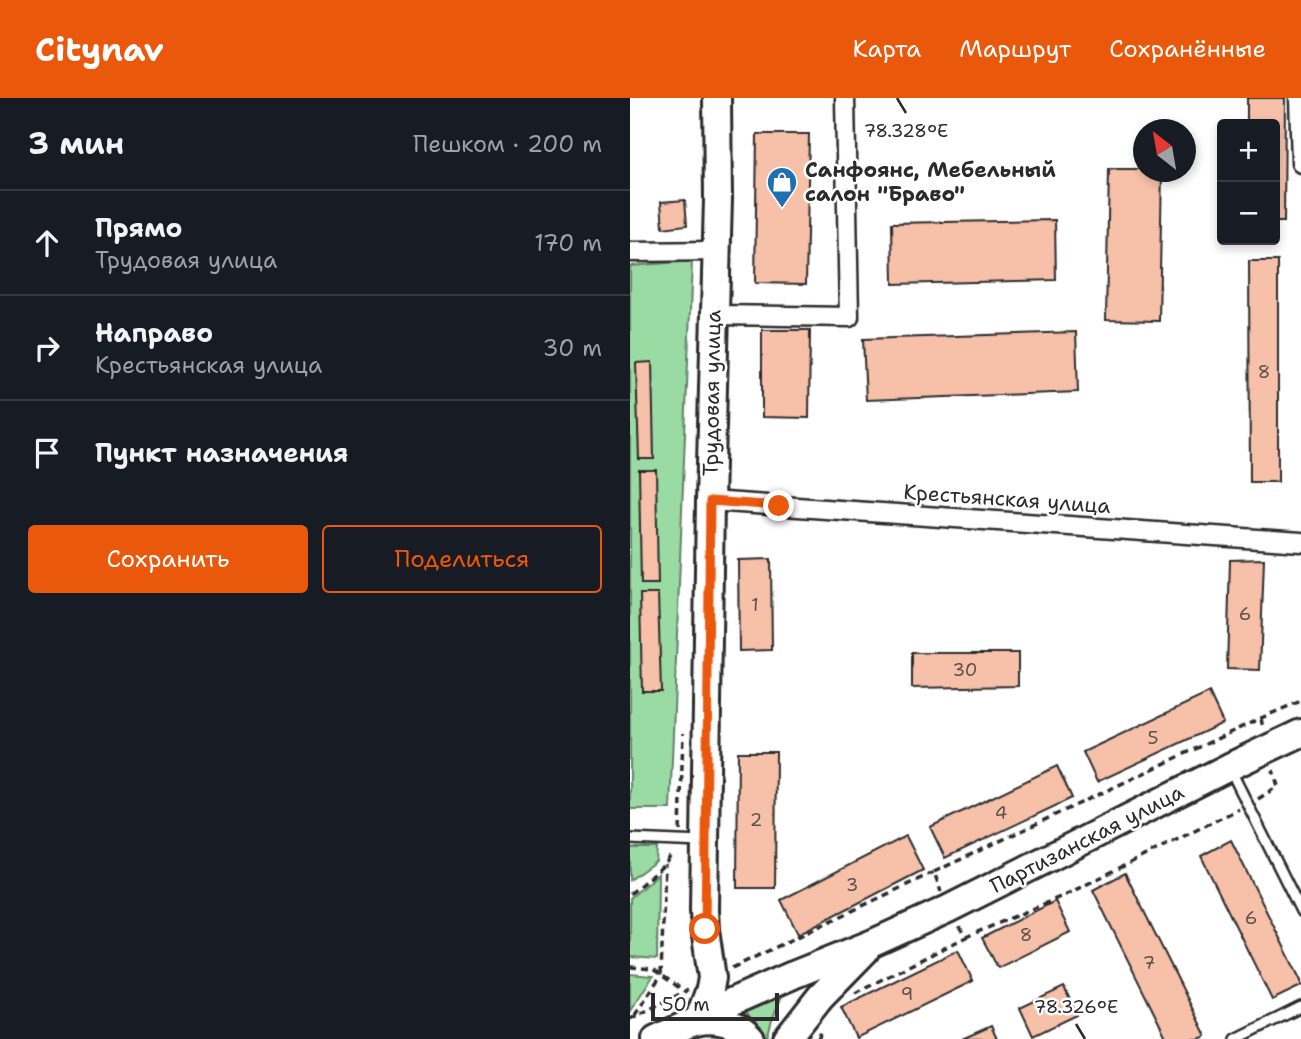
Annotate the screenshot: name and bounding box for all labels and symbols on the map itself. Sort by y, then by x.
text: 78.328°E [864,119,948,143]
north arrow [1133,119,1196,182]
place label: Санфоянс, Мебельный салон "Браво" [805,156,1056,208]
shop icon: Санфоянс, Мебельный салон "Браво" [765,165,799,209]
street label: Трудовая улица [697,310,727,476]
house number: 8 [1258,360,1270,384]
street label: Крестьянская улица [902,478,1112,520]
route end [763,490,794,521]
house number: 1 [751,593,759,617]
house number: 6 [1239,602,1251,626]
house number: 30 [953,658,977,682]
house number: 5 [1147,726,1159,750]
street label: Партизанская улица [985,778,1189,900]
house number: 4 [995,801,1007,825]
house number: 2 [750,808,762,832]
house number: 3 [846,873,858,897]
house number: 6 [1245,906,1257,930]
route start [689,913,720,944]
house number: 8 [1020,923,1032,947]
house number: 7 [1143,951,1155,975]
house number: 9 [901,982,913,1006]
scale bar [651,990,779,1022]
text: 78.326°E [1034,995,1118,1019]

